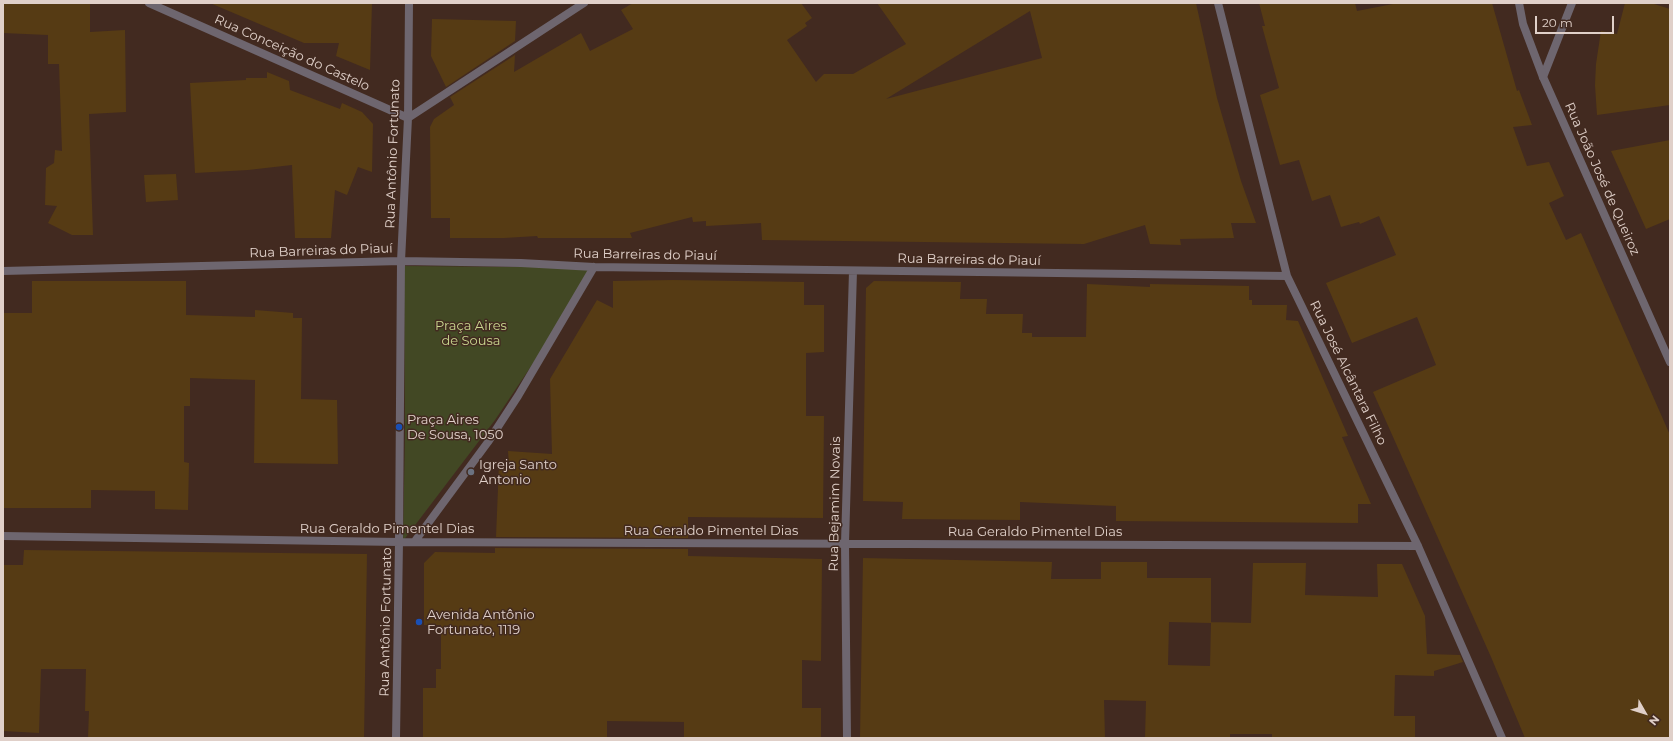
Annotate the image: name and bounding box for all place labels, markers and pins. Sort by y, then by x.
place label: Praça Aires De Sousa, 1050 [407,412,503,443]
marker: Praça Aires De Sousa, 1050 [394,422,404,432]
place label: Igreja Santo Antonio [479,457,557,488]
marker: Igreja Santo Antonio [466,467,476,477]
place label: Avenida Antônio Fortunato, 1119 [427,607,535,638]
marker: Avenida Antônio Fortunato, 1119 [414,617,424,627]

